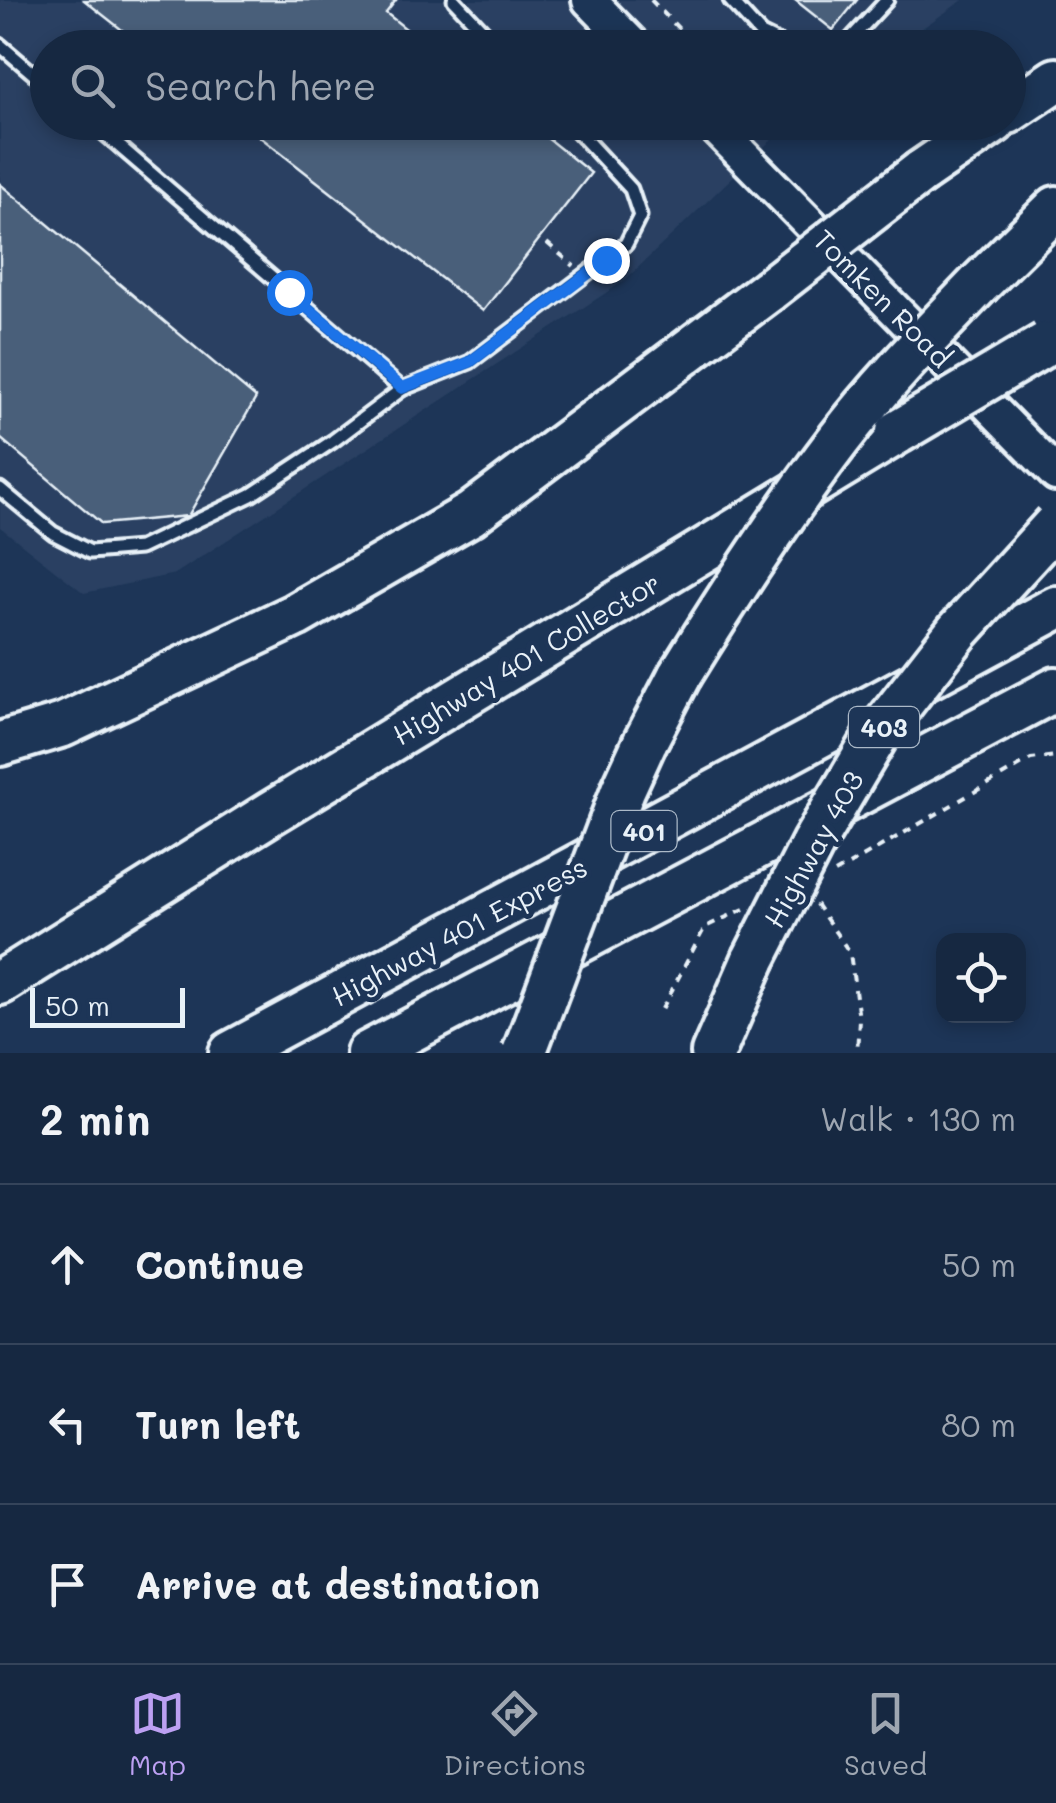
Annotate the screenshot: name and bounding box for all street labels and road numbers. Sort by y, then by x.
street label: Tomken Road [806,221,960,375]
street label: Highway 401 Collector [386,564,666,752]
road number: 403 [849,707,919,747]
street label: Highway 403 [755,764,871,934]
road number: 401 [612,811,676,851]
street label: Highway 401 Express [325,848,593,1014]

